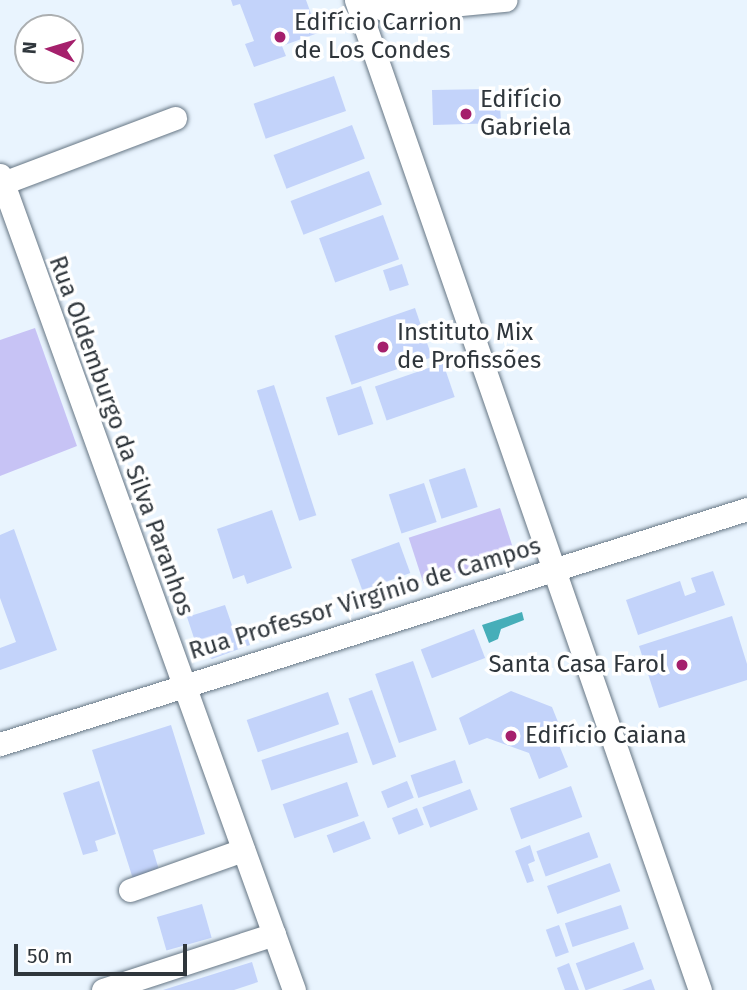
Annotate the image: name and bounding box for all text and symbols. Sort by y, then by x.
place label: Edifício Carrion de Los Condes [294,9,462,65]
north arrow [14,14,84,84]
marker: Edifício Carrion de Los Condes [272,29,288,45]
text: N [18,41,41,55]
place label: Edifício Gabriela [480,86,572,142]
marker: Edifício Gabriela [458,106,474,122]
street label: Rua Oldemburgo da Silva Paranhos [42,252,200,620]
place label: Instituto Mix de Profissões [397,319,541,375]
marker: Instituto Mix de Profissões [375,339,391,355]
street label: Rua Professor Virgínio de Campos [186,532,544,666]
place label: Santa Casa Farol [488,651,666,679]
marker: Santa Casa Farol [672,655,692,675]
place label: Edifício Caiana [525,722,687,750]
marker: Edifício Caiana [503,728,519,744]
scale bar [18,930,191,974]
text: 50 m [27,943,73,969]

